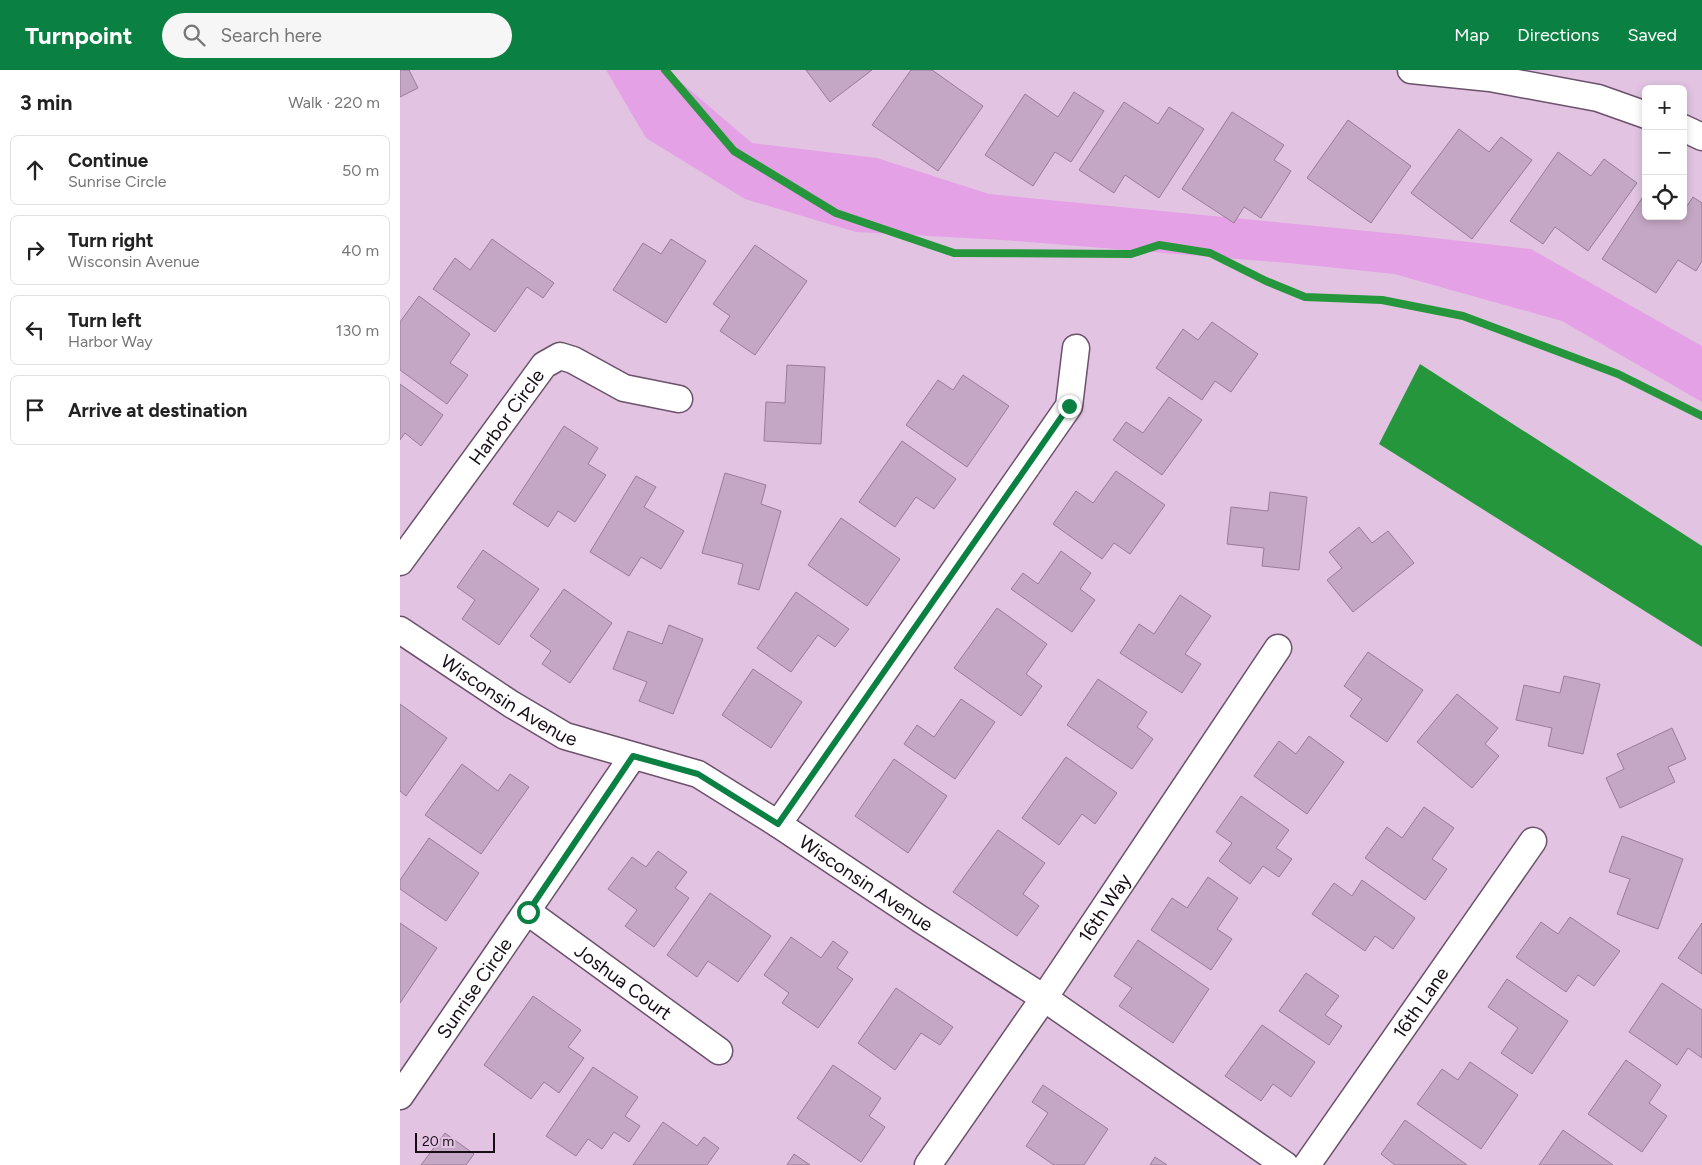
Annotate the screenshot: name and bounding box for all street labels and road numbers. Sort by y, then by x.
street label: Harbor Circle [464,365,549,469]
street label: Wisconsin Avenue [436,650,580,751]
street label: Wisconsin Avenue [795,830,937,936]
street label: 16th Way [1074,869,1136,947]
street label: Sunrise Circle [432,933,517,1043]
street label: Joshua Court [570,939,676,1025]
street label: 16th Lane [1388,963,1453,1043]

